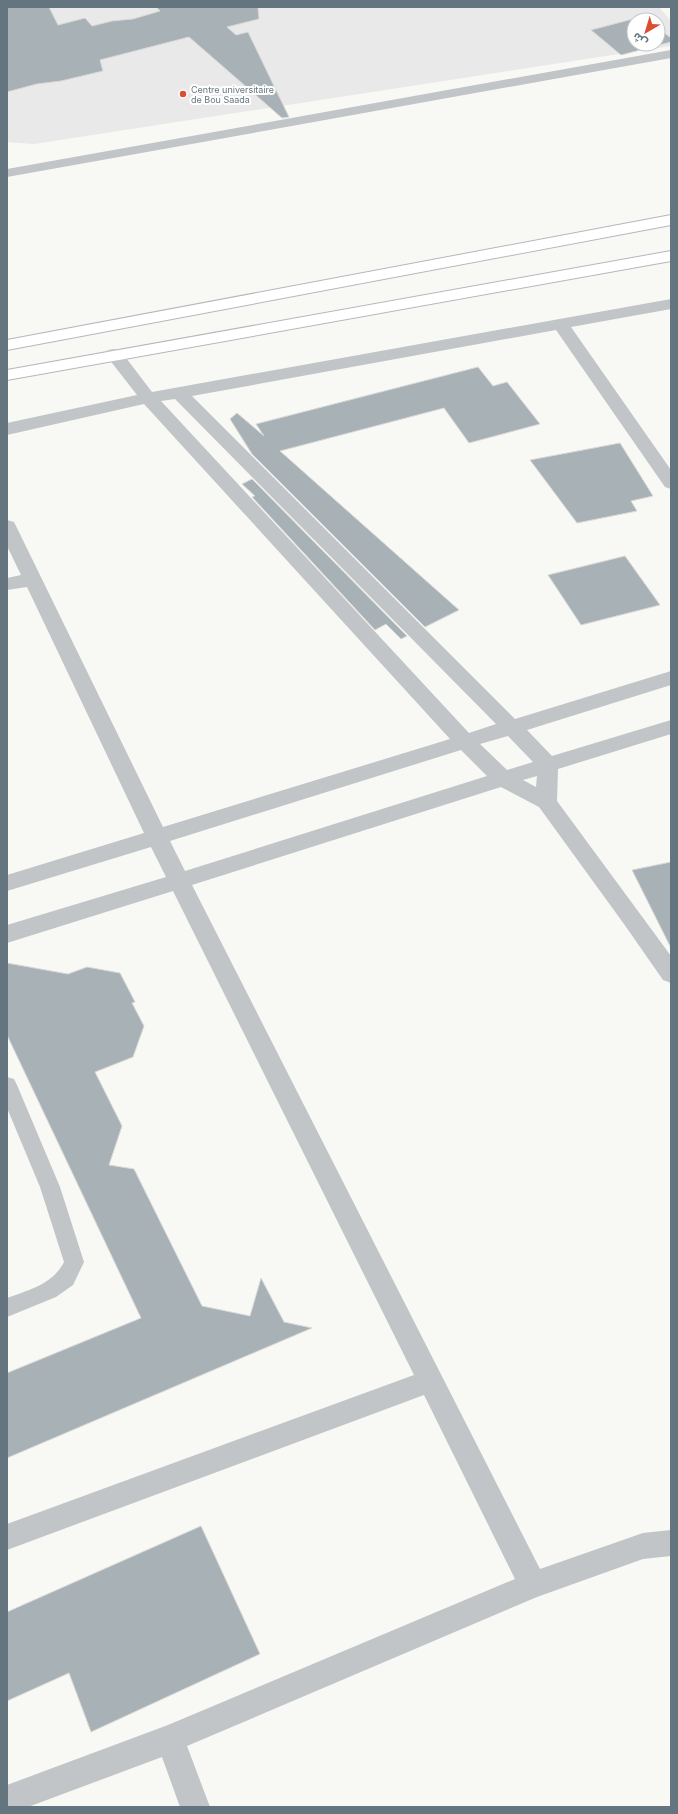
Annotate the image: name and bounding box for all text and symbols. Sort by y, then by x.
north arrow [626,12,666,52]
text: ش [630,30,650,50]
place label: Centre universitaire de Bou Saada [191,84,274,105]
marker: Centre universitaire de Bou Saada [178,89,188,99]

